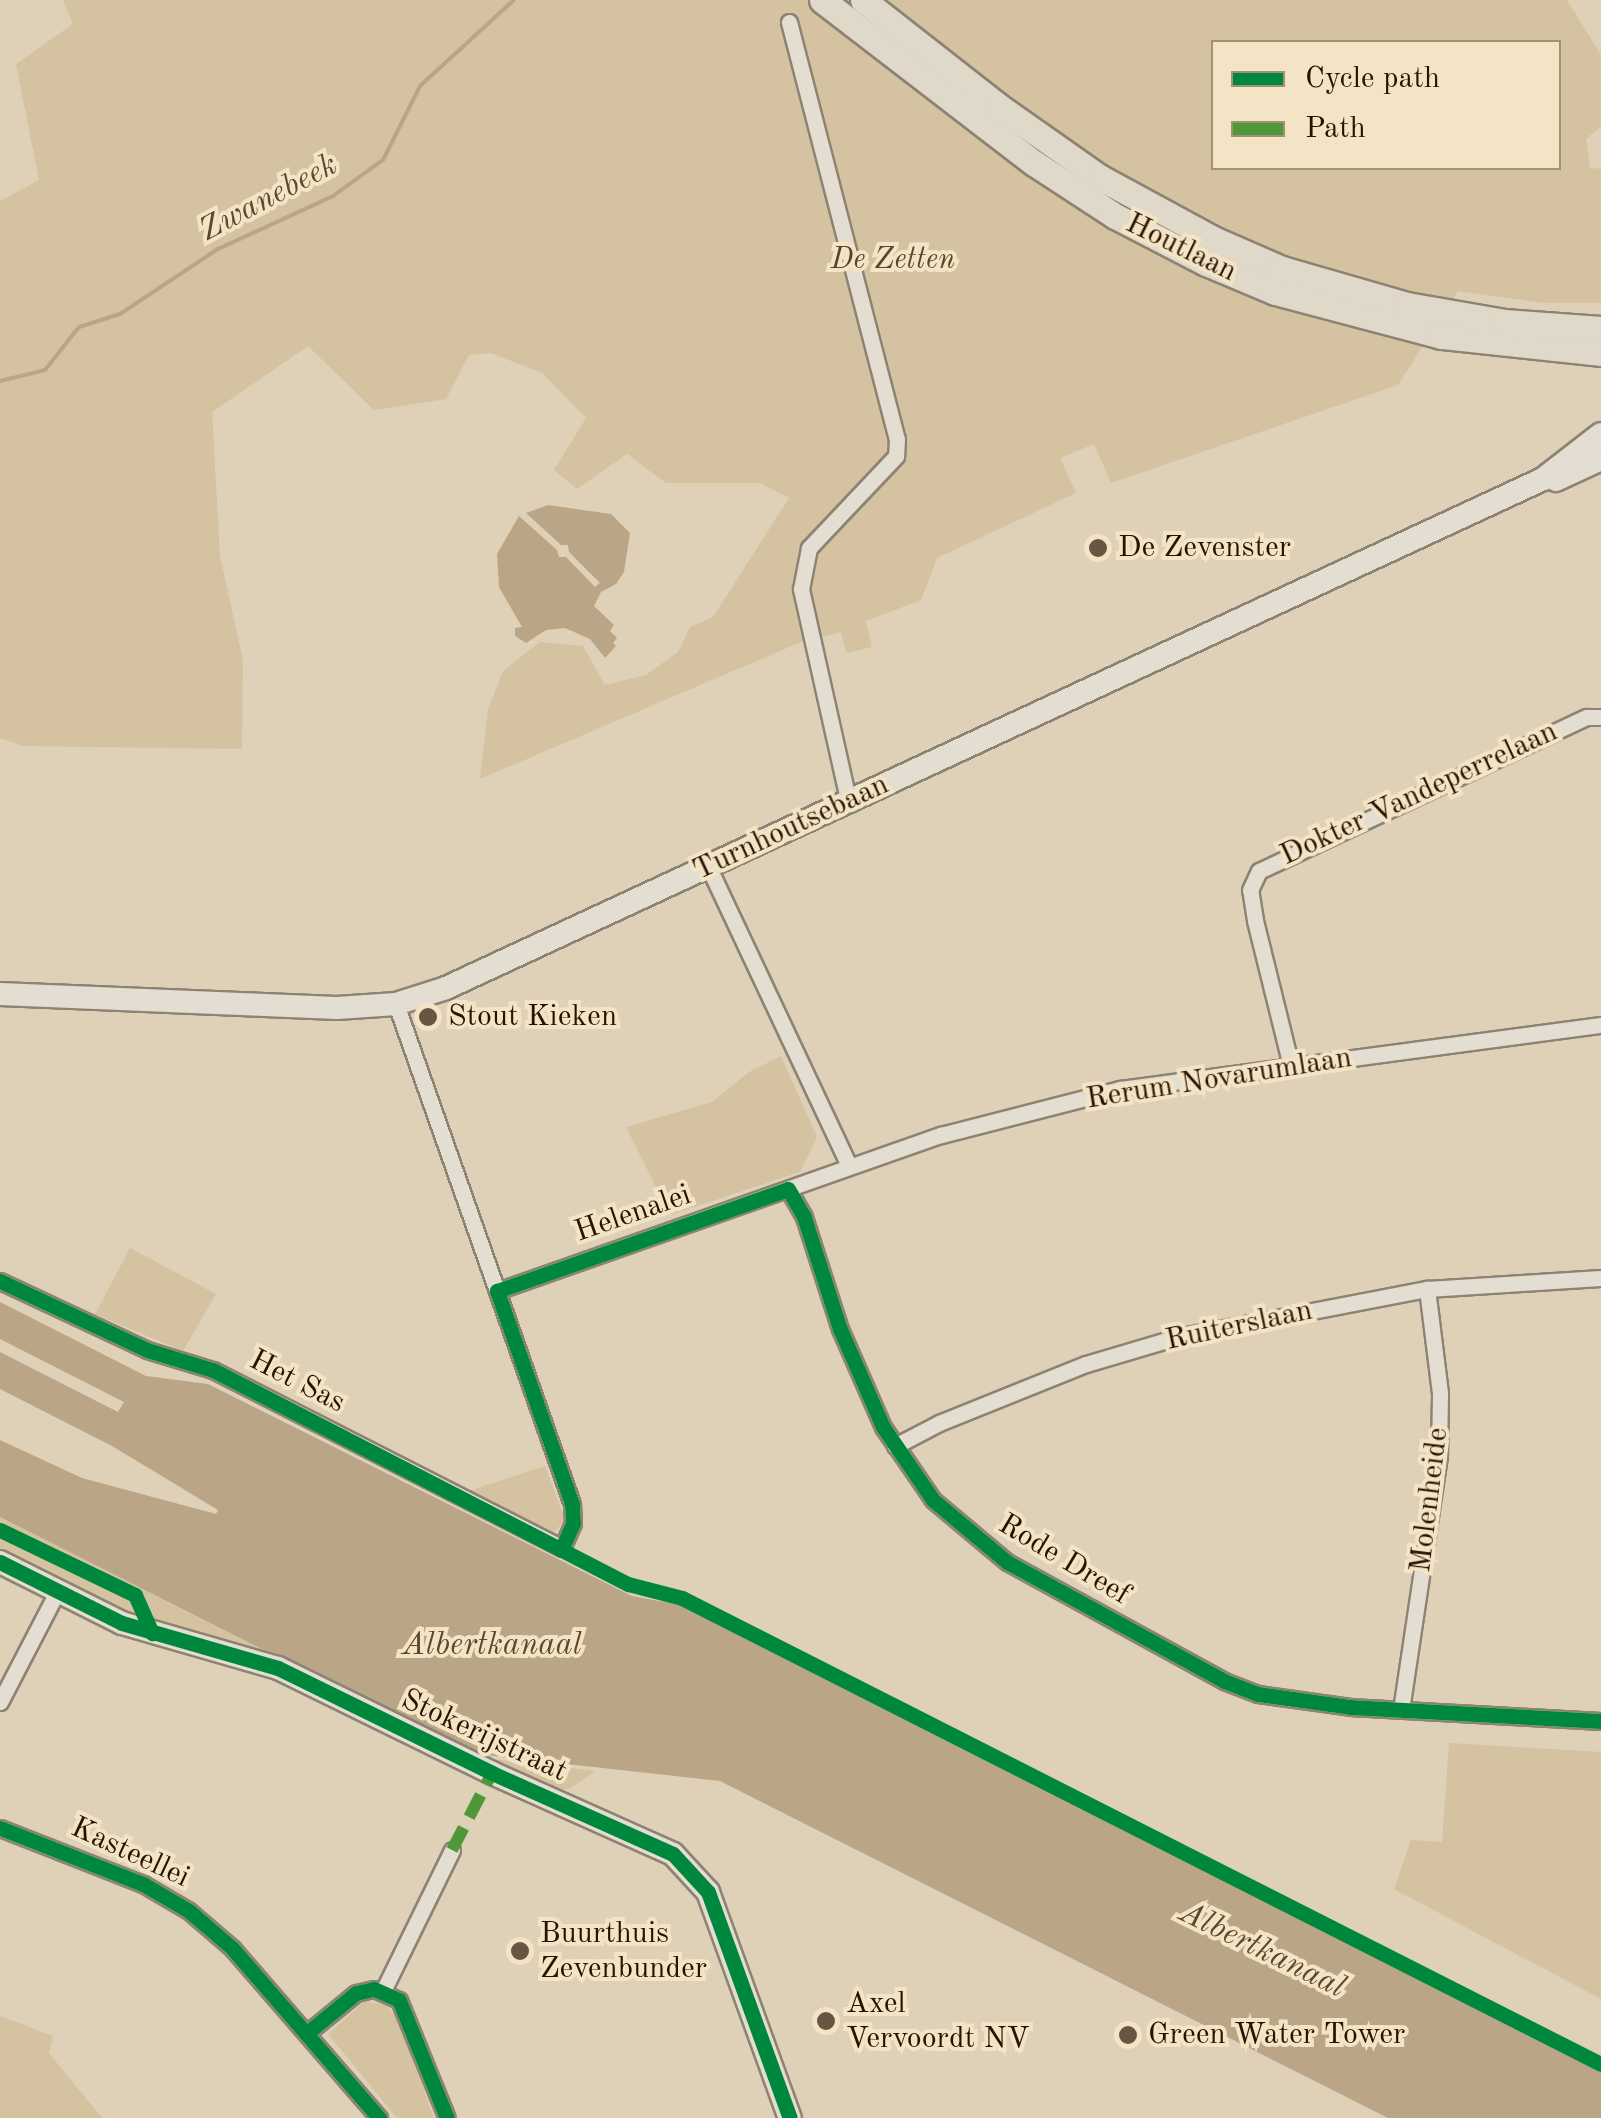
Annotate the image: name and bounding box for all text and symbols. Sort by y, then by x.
legend [1211,40,1561,170]
text: Cycle path [1305,64,1440,94]
text: Path [1305,114,1366,144]
water label: Zwanebeek [194,147,344,251]
street label: Houtlaan [1120,206,1242,290]
park label: De Zetten [831,242,955,278]
place label: De Zevenster [1118,530,1291,566]
marker: De Zevenster [1087,537,1109,559]
street label: Dokter Vandeperrelaan [1275,714,1563,874]
street label: Turnhoutsebaan [687,767,895,889]
place label: Stout Kieken [448,999,617,1035]
marker: Stout Kieken [417,1006,439,1028]
street label: Rerum Novarumlaan [1084,1040,1354,1118]
street label: Helenalei [570,1177,696,1251]
street label: Ruiterslaan [1162,1293,1316,1359]
street label: Het Sas [243,1343,351,1421]
street label: Molenheide [1403,1425,1457,1575]
street label: Rode Dreef [992,1507,1136,1613]
water label: Albertkanaal [402,1627,582,1665]
street label: Stokerijstraat [395,1682,573,1790]
street label: Kasteellei [65,1810,195,1896]
water label: Albertkanaal [1173,1894,1351,2008]
place label: Buurthuis Zevenbunder [540,1916,707,1986]
marker: Buurthuis Zevenbunder [509,1940,531,1962]
place label: Axel Vervoordt NV [846,1986,1030,2056]
marker: Axel Vervoordt NV [815,2010,837,2032]
place label: Green Water Tower [1148,2017,1405,2053]
marker: Green Water Tower [1117,2024,1139,2046]

